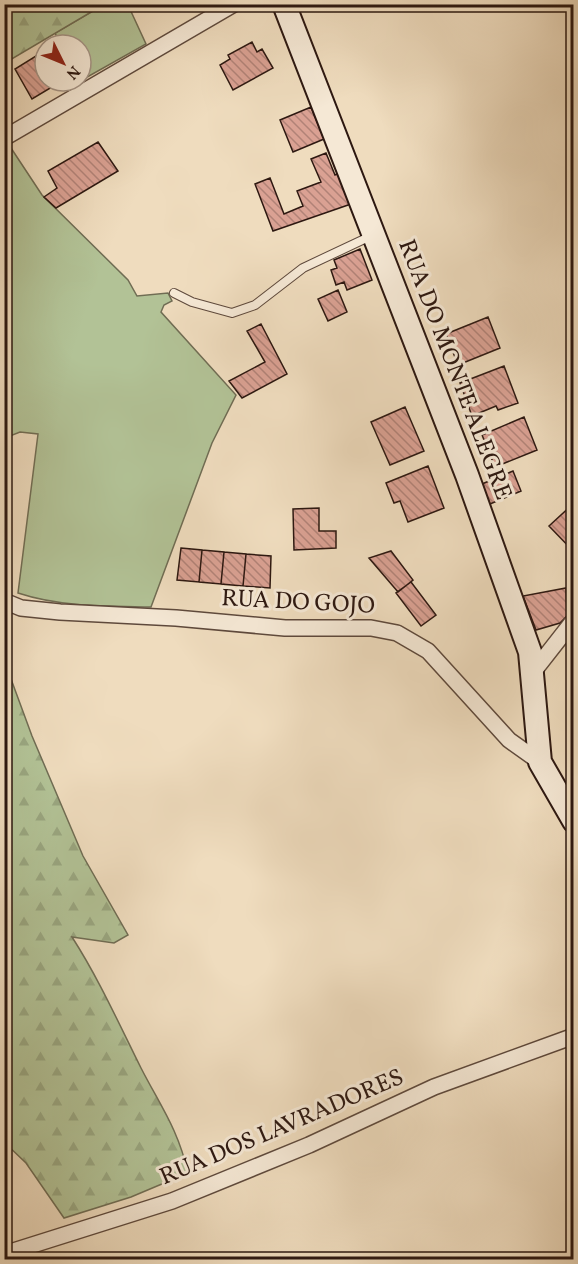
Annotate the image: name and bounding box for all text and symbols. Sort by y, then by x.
north arrow [33,33,93,93]
text: N [60,60,85,84]
street label: RUA DO MONTE ALEGRE [389,235,519,505]
street label: RUA DO GOJO [220,582,376,624]
street label: RUA DOS LAVRADORES [155,1061,409,1195]

